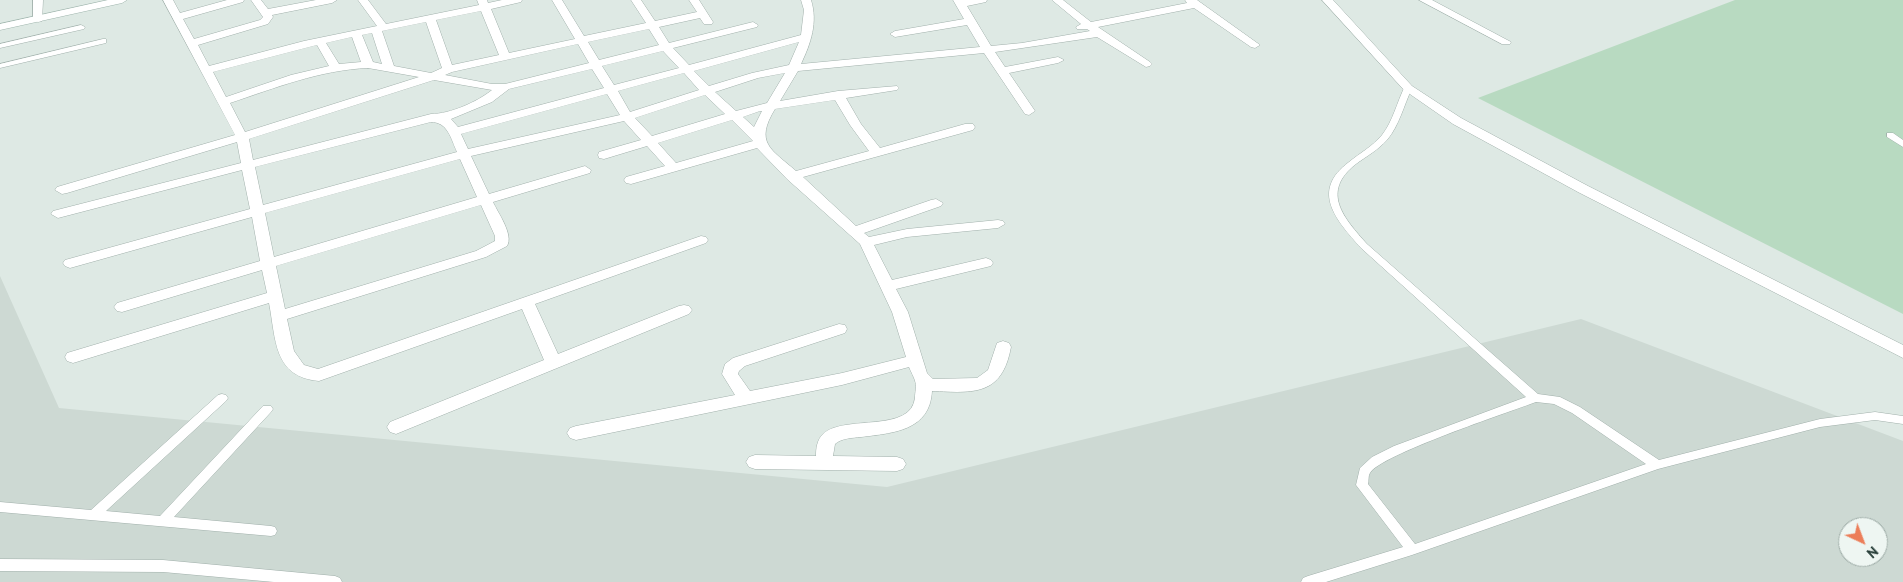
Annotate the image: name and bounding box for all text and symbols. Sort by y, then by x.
north arrow [1838,517,1888,567]
text: N [1863,543,1882,562]

